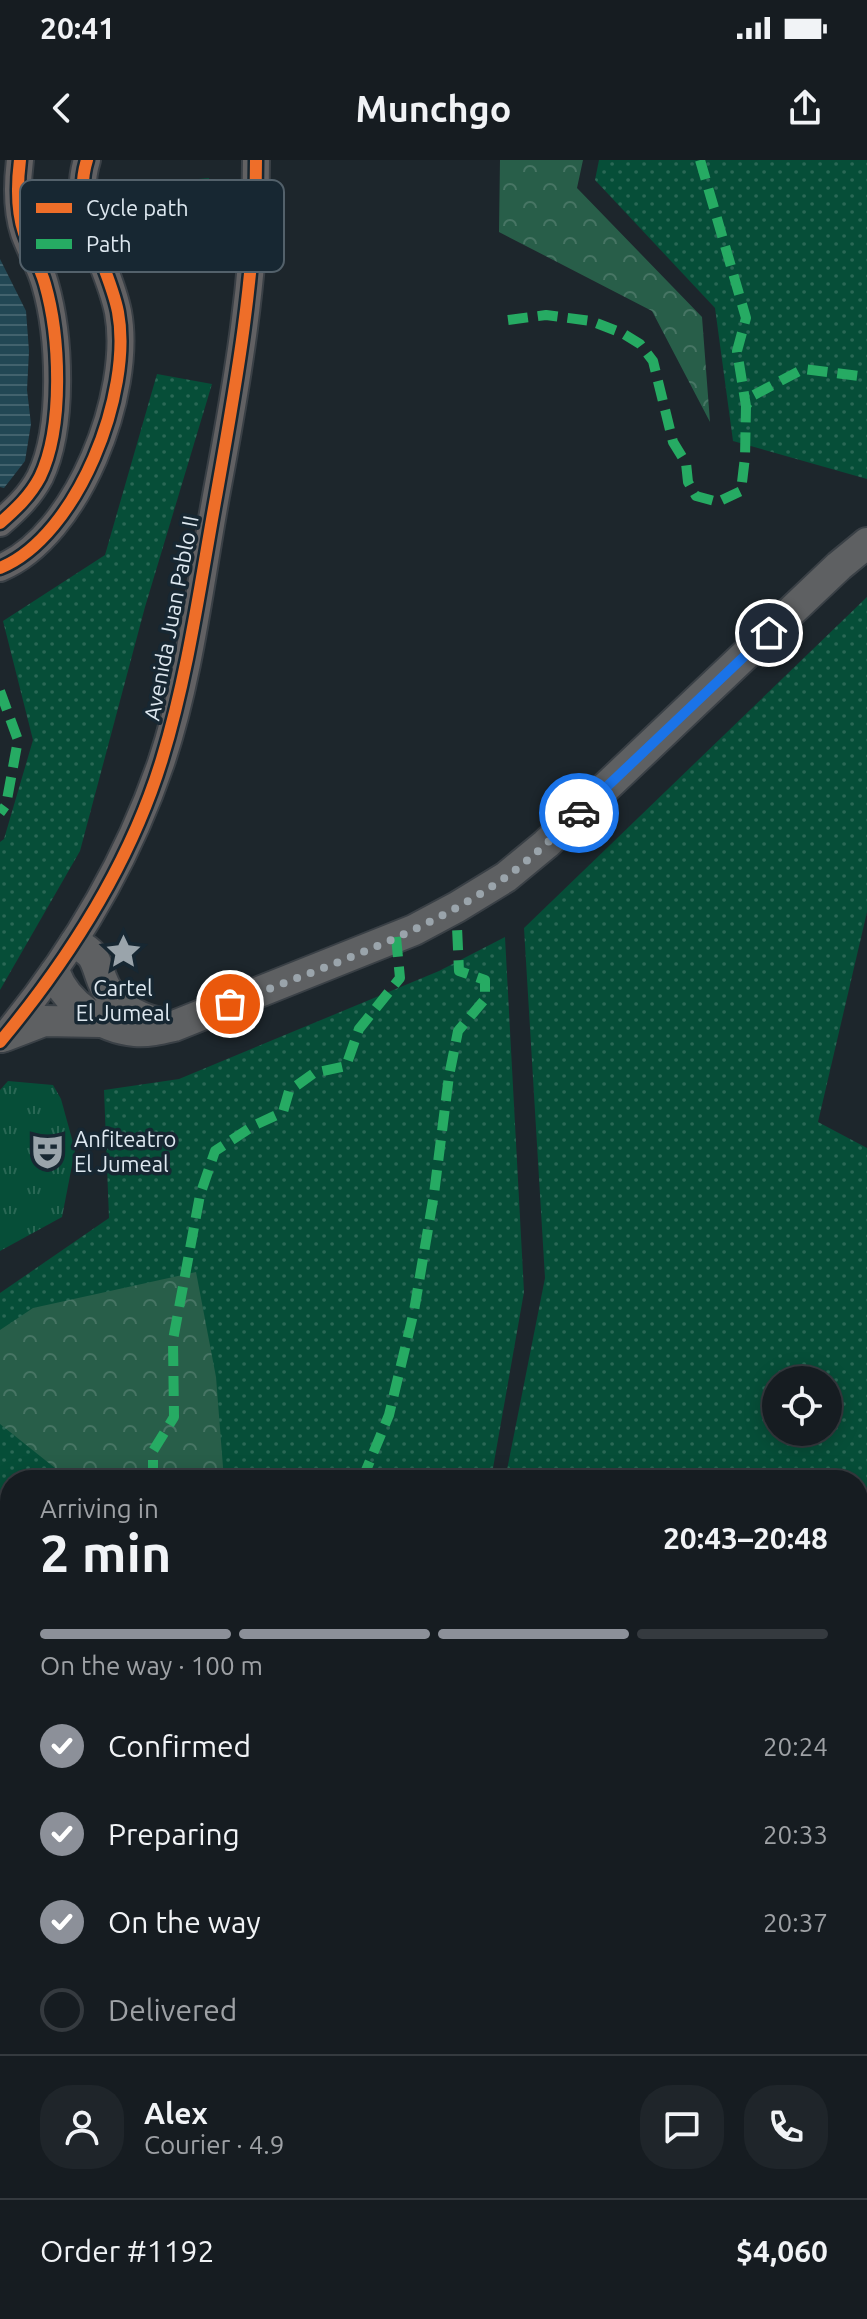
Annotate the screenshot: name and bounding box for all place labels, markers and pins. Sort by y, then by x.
pin [735,599,803,667]
place icon: Cartel El Jumeal [104,933,142,971]
pin [196,970,264,1038]
place label: Cartel El Jumeal [76,975,171,1025]
place label: Anfiteatro El Jumeal [74,1126,176,1176]
theatre icon: Anfiteatro El Jumeal [29,1133,67,1171]

